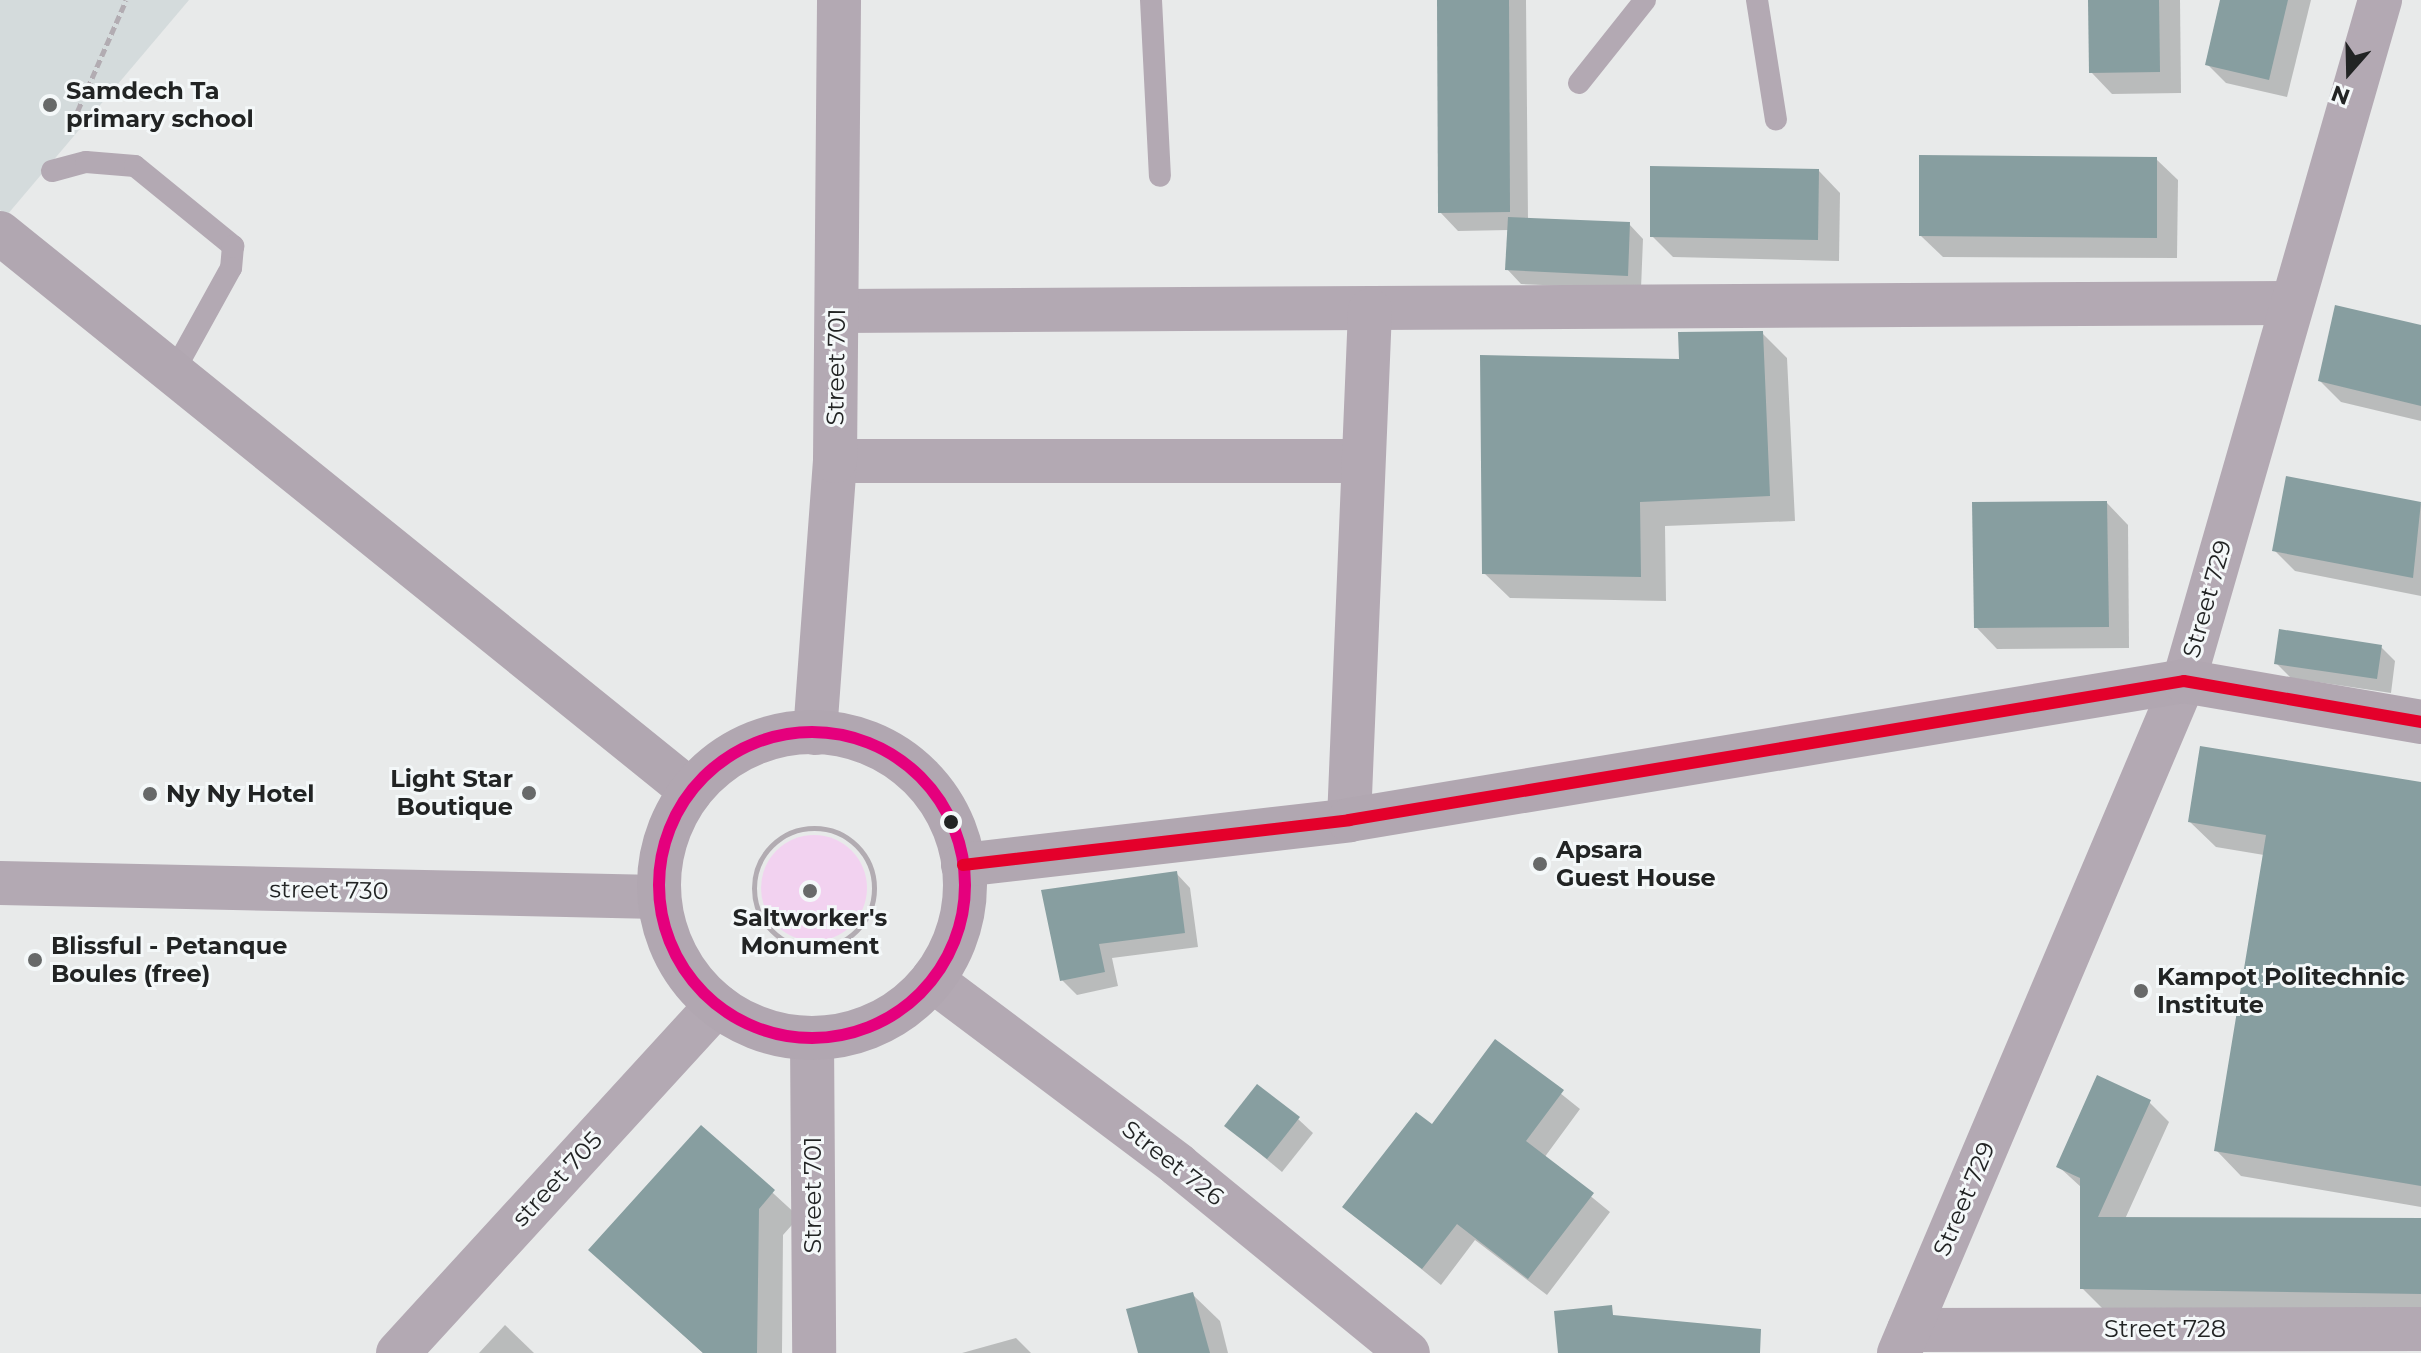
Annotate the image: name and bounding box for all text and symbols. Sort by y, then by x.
north arrow [2309,32,2389,112]
place label: Samdech Ta primary school [66,77,254,133]
text: N [2328,79,2354,111]
marker: Samdech Ta primary school [41,96,59,114]
street label: Street 701 [821,308,851,426]
street label: Street 729 [2176,537,2238,661]
place label: Light Star Boutique [390,765,513,821]
place label: Ny Ny Hotel [166,780,315,808]
marker: Light Star Boutique [520,784,538,802]
marker: Ny Ny Hotel [141,785,159,803]
unlabelled marker [943,814,959,830]
place label: Apsara Guest House [1556,836,1716,892]
marker: Apsara Guest House [1531,855,1549,873]
street label: street 730 [269,875,389,905]
marker: Saltworker's Monument [801,882,819,900]
place label: Saltworker's Monument [733,904,887,960]
place label: Blissful - Petanque Boules (free) [51,932,287,988]
marker: Blissful - Petanque Boules (free) [26,951,44,969]
place label: Kampot Politechnic Institute [2157,963,2405,1019]
marker: Kampot Politechnic Institute [2132,982,2150,1000]
street label: Street 726 [1116,1114,1230,1212]
street label: street 705 [506,1126,608,1232]
street label: Street 701 [799,1136,827,1254]
street label: Street 729 [1927,1138,2001,1260]
street label: Street 728 [2104,1315,2226,1343]

